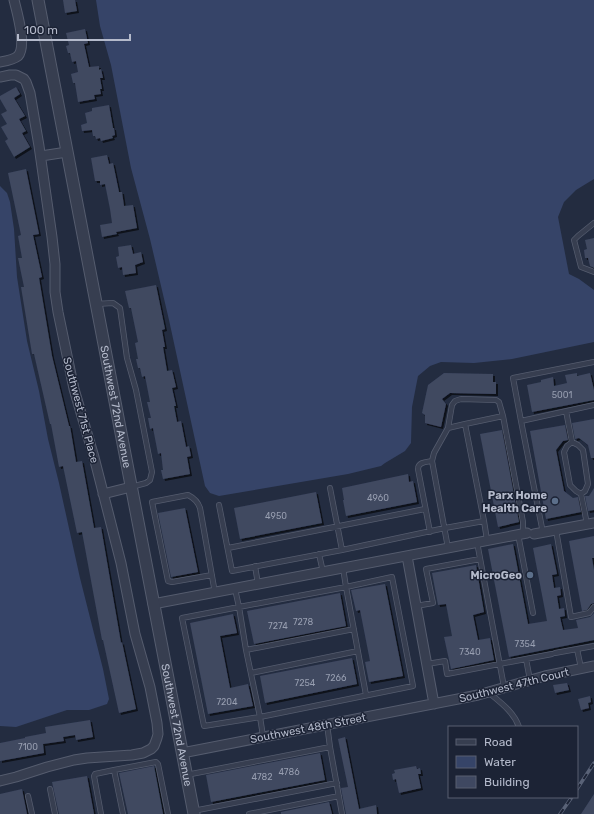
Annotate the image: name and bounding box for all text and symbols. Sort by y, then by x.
scale bar [18,16,130,42]
text: 100 m [24,23,58,37]
street label: Southwest 72nd Avenue [97,344,134,469]
street label: Southwest 71st Place [60,356,101,465]
house number: 5001 [552,390,572,400]
place label: Parx Home Health Care [482,489,547,515]
house number: 4960 [367,493,389,503]
marker: Parx Home Health Care [550,496,560,506]
house number: 4950 [265,511,287,521]
place label: MicroGeo [470,569,522,582]
marker: MicroGeo [525,570,535,580]
house number: 7278 [293,617,313,627]
house number: 7274 [268,621,288,631]
house number: 7354 [515,639,536,649]
house number: 7340 [459,647,481,657]
street label: Southwest 72nd Avenue [158,663,195,787]
street label: Southwest 47th Court [458,665,571,705]
house number: 7266 [326,673,347,683]
house number: 7254 [295,678,316,688]
house number: 7204 [216,697,238,707]
street label: Southwest 48th Street [249,711,368,746]
legend [448,726,578,798]
text: Road [484,735,512,749]
house number: 7100 [18,742,38,752]
text: Water [484,755,516,769]
house number: 4786 [278,767,300,777]
house number: 4782 [251,772,273,782]
text: Building [484,775,530,789]

